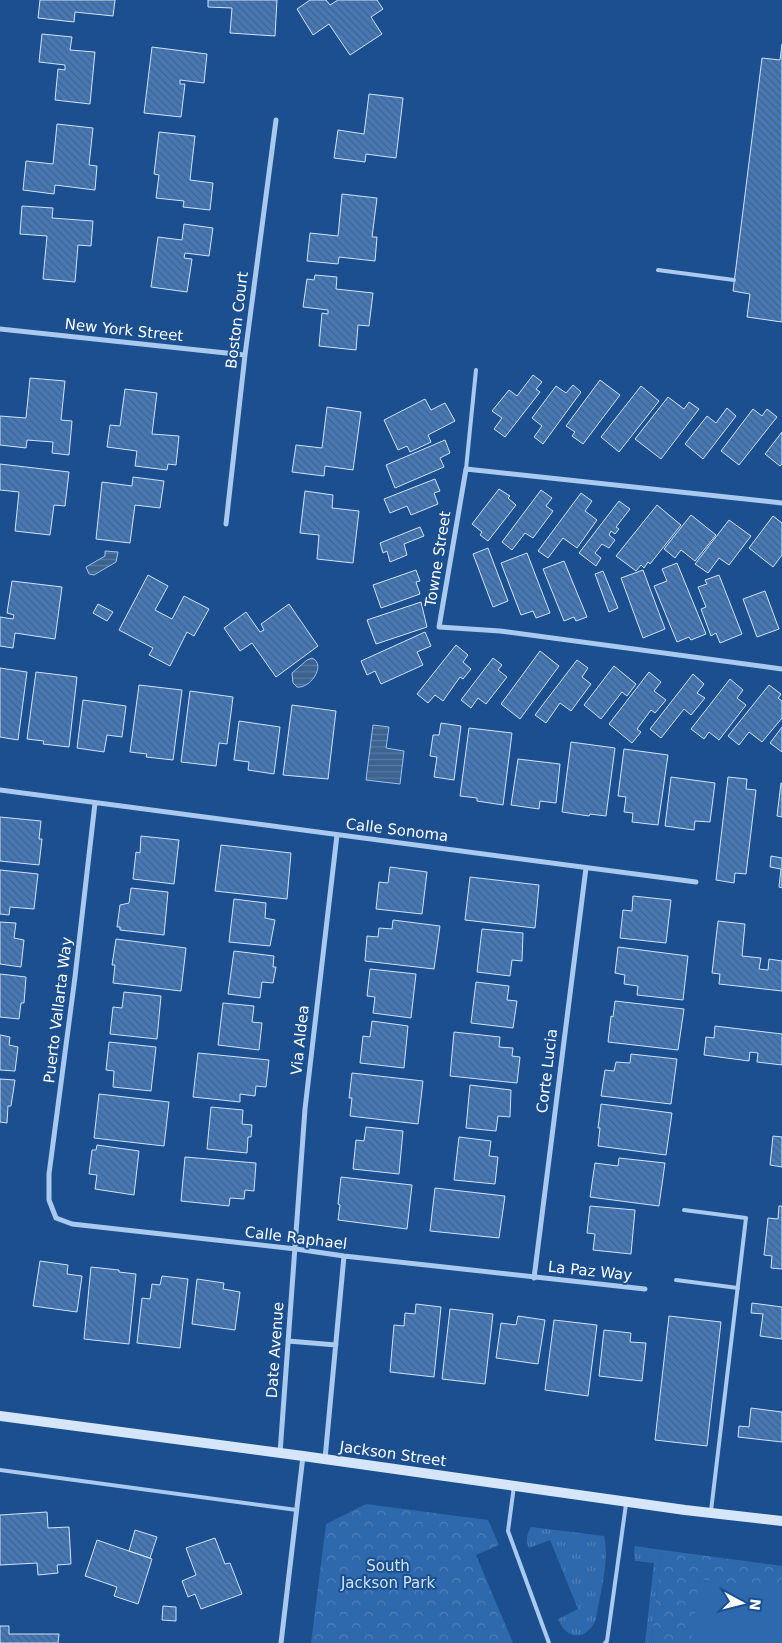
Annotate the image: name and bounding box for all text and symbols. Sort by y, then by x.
street label: Boston Court [222,270,252,370]
street label: New York Street [64,315,184,345]
street label: Towne Street [421,510,455,609]
street label: Calle Sonoma [345,815,449,845]
street label: Puerto Vallarta Way [40,936,76,1084]
street label: Via Aldea [287,1004,313,1076]
street label: Corte Lucia [533,1028,561,1114]
street label: Calle Raphael [244,1223,348,1253]
street label: La Paz Way [547,1258,633,1284]
street label: Date Avenue [263,1301,287,1399]
street label: Jackson Street [338,1437,448,1470]
park label: South Jackson Park [340,1557,435,1592]
north arrow [717,1578,767,1628]
text: N [746,1598,764,1611]

